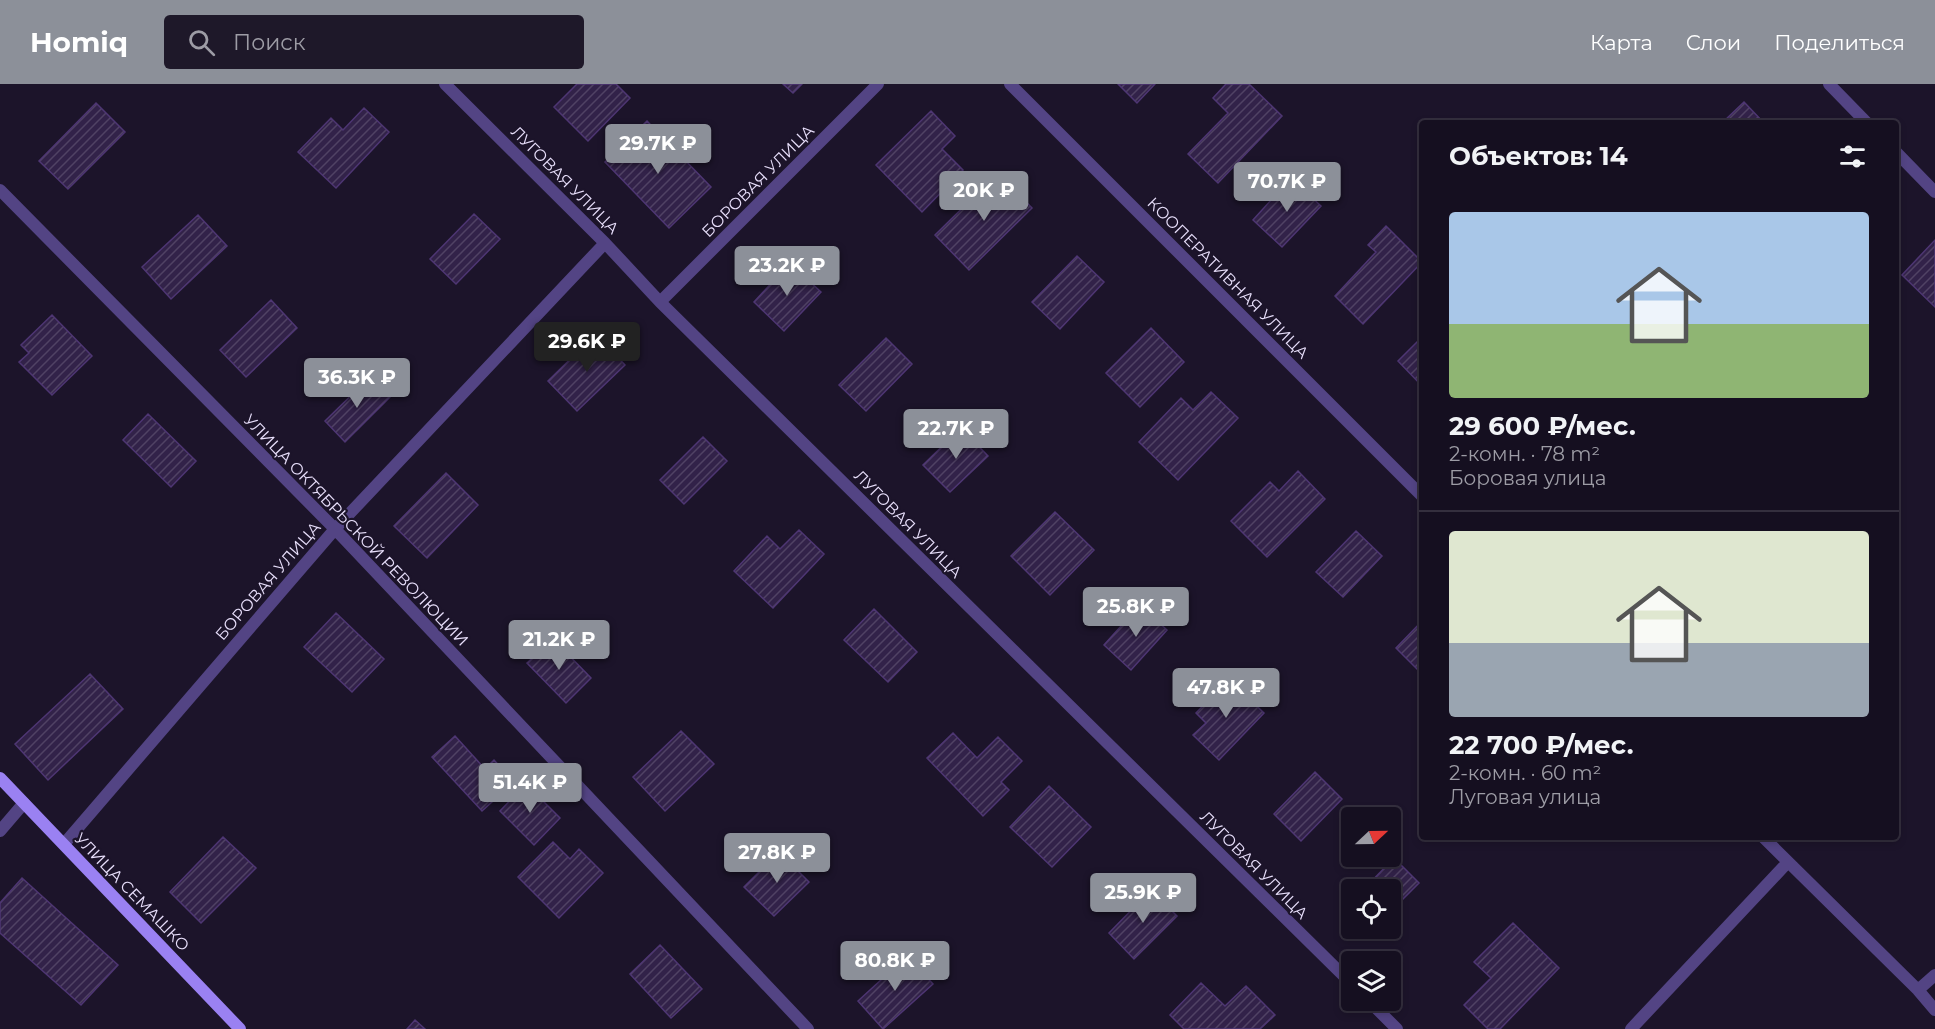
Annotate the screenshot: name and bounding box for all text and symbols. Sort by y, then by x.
search box [164,15,584,69]
text: Homiq [30,25,128,59]
icon: search [185,26,218,59]
text: Поиск [233,29,306,56]
text: Карта [1590,30,1653,55]
text: Слои [1686,30,1741,55]
text: Поделиться [1774,30,1905,55]
street label: БОРОВАЯ УЛИЦА [698,121,818,241]
street label: ЛУГОВАЯ УЛИЦА [507,122,623,238]
pin: 29.7K ₽ [603,124,713,175]
text: 29.7K ₽ [619,131,697,155]
text: Объектов: 14 [1449,140,1628,172]
icon: filters [1836,140,1869,173]
pin: 70.7K ₽ [1232,162,1342,213]
text: 70.7K ₽ [1248,169,1326,193]
pin: 20K ₽ [942,171,1026,222]
text: 20K ₽ [953,178,1015,202]
street label: КООПЕРАТИВНАЯ УЛИЦА [1143,193,1313,363]
pin: 23.2K ₽ [732,246,842,297]
icon: home [1605,251,1713,359]
text: 23.2K ₽ [749,253,825,277]
pin: 29.6K ₽ [532,322,642,373]
text: 29.6K ₽ [548,329,626,353]
pin: 36.3K ₽ [302,358,412,409]
text: 36.3K ₽ [318,365,396,389]
pin: 22.7K ₽ [901,409,1011,460]
street label: УЛИЦА ОКТЯБРЬСКОЙ РЕВОЛЮЦИИ [240,410,472,650]
text: 29 600 ₽/мес. [1449,410,1636,442]
text: 22.7K ₽ [917,416,995,440]
text: 2-комн. · 78 m² [1449,442,1600,466]
street label: ЛУГОВАЯ УЛИЦА [850,466,966,582]
text: Боровая улица [1449,466,1606,490]
street label: БОРОВАЯ УЛИЦА [211,518,325,644]
icon: home [1605,570,1713,678]
pin: 25.8K ₽ [1081,587,1191,638]
text: 25.8K ₽ [1097,594,1175,618]
pin: 21.2K ₽ [504,620,614,671]
text: 21.2K ₽ [523,627,595,651]
pin: 47.8K ₽ [1171,668,1281,719]
text: 47.8K ₽ [1187,675,1266,699]
text: 22 700 ₽/мес. [1449,729,1634,761]
text: 2-комн. · 60 m² [1449,761,1601,785]
pin: 51.4K ₽ [475,763,585,814]
text: 51.4K ₽ [493,770,567,794]
text: Луговая улица [1449,785,1601,809]
street label: ЛУГОВАЯ УЛИЦА [1196,807,1312,923]
north arrow [1341,807,1401,867]
map controls [1341,807,1401,1011]
street label: УЛИЦА СЕМАШКО [71,829,193,955]
pin: 27.8K ₽ [722,833,832,884]
text: 27.8K ₽ [738,840,816,864]
pin: 25.9K ₽ [1088,873,1198,924]
button: locate [1341,879,1401,939]
text: 25.9K ₽ [1104,880,1182,904]
pin: 80.8K ₽ [840,941,950,992]
text: 80.8K ₽ [854,948,936,972]
button: layers [1341,951,1401,1011]

